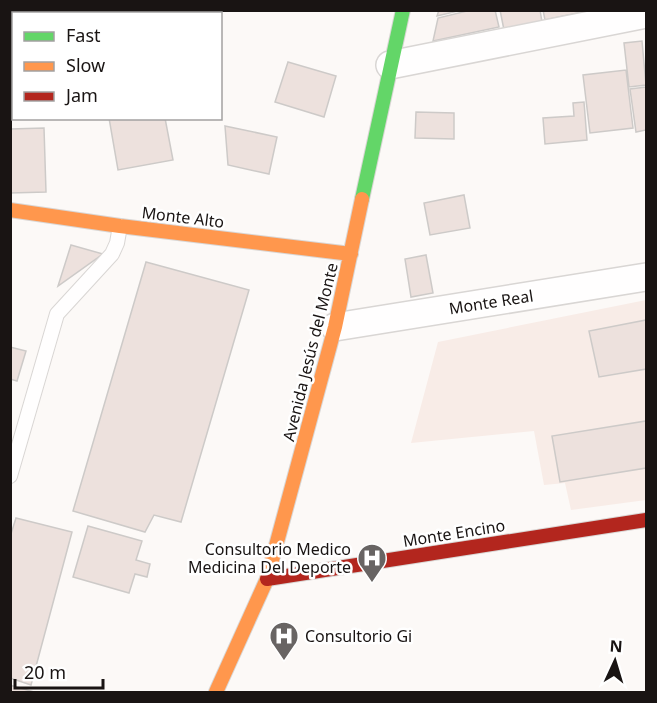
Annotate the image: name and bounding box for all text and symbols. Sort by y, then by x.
legend [12,12,222,120]
text: Fast [66,23,101,47]
text: Slow [66,53,105,77]
text: Jam [64,83,98,107]
street label: Monte Alto [141,201,225,233]
street label: Avenida Jesús del Monte [277,260,343,444]
street label: Monte Real [447,284,535,320]
street label: Monte Encino [401,514,507,552]
place label: Consultorio Medico Medicina Del Deporte [188,538,351,578]
hospital icon: Consultorio Medico Medicina Del Deporte [356,542,388,584]
hospital icon: Consultorio Gi [268,620,300,662]
place label: Consultorio Gi [305,625,412,647]
north arrow [585,631,645,691]
text: N [609,635,623,657]
scale bar [15,652,104,690]
text: 20 m [24,660,66,684]

